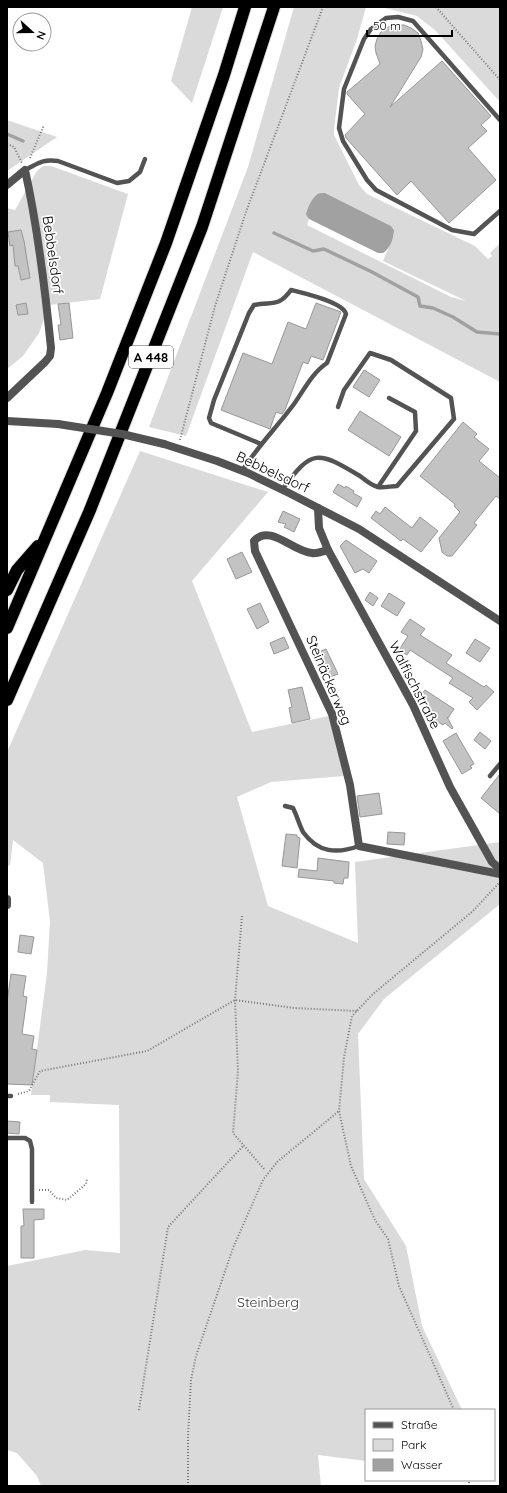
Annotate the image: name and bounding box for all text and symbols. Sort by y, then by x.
north arrow [12,12,52,52]
scale bar [367,12,452,38]
text: 50 m [373,18,401,33]
text: N [33,29,49,42]
street label: Bebbelsdorf [39,215,67,295]
road number: A 448 [129,346,173,368]
street label: Bebbelsdorf [233,447,313,497]
street label: Steinäckerweg [302,632,356,728]
street label: Walfischstraße [385,638,445,732]
park label: Steinberg [237,1293,299,1311]
legend [365,1409,495,1481]
text: Straße [401,1417,438,1432]
text: Park [401,1437,426,1452]
text: Wasser [401,1457,443,1472]

